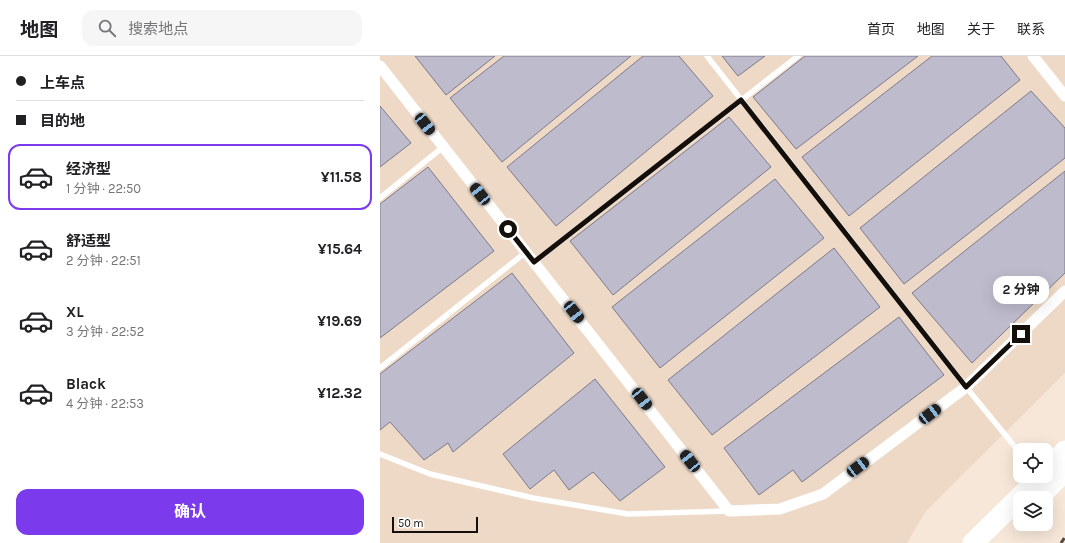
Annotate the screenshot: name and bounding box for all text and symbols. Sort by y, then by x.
search box [82,10,362,46]
icon: search [96,17,118,39]
text: 地图 [20,19,58,41]
text: 搜索地点 [128,20,188,38]
text: 首页 [867,21,895,38]
text: 地图 [917,21,945,38]
text: 关于 [967,21,995,38]
text: 联系 [1017,21,1045,38]
text: 上车点 [40,74,85,92]
car [413,111,437,137]
text: 目的地 [40,112,85,130]
icon: car [18,159,54,195]
text: 经济型 [66,160,111,178]
text: ¥11.58 [321,168,362,186]
text: 1 分钟 · 22:50 [66,181,141,196]
car [468,181,492,207]
route start [499,220,517,238]
icon: car [18,231,54,267]
text: 舒适型 [66,232,111,250]
text: ¥15.64 [318,240,362,258]
text: 2 分钟 · 22:51 [66,253,141,268]
callout: 2 分钟 [993,276,1049,304]
text: 2 分钟 [1002,282,1040,297]
car [562,299,586,325]
icon: car [18,303,54,339]
text: XL [66,303,84,321]
text: ¥19.69 [317,312,362,330]
text: 3 分钟 · 22:52 [66,324,144,339]
route end [1012,325,1030,343]
icon: car [18,375,54,411]
text: Black [66,375,106,393]
text: ¥12.32 [317,384,362,402]
car [630,386,654,412]
text: 4 分钟 · 22:53 [66,396,144,411]
car [917,402,943,426]
map controls [1013,443,1053,531]
button: locate [1013,443,1053,483]
car [678,448,702,474]
car [845,455,871,479]
button: 确认 [16,489,364,535]
button: layers [1013,491,1053,531]
scale bar [392,515,478,534]
text: 50 m [398,517,424,530]

